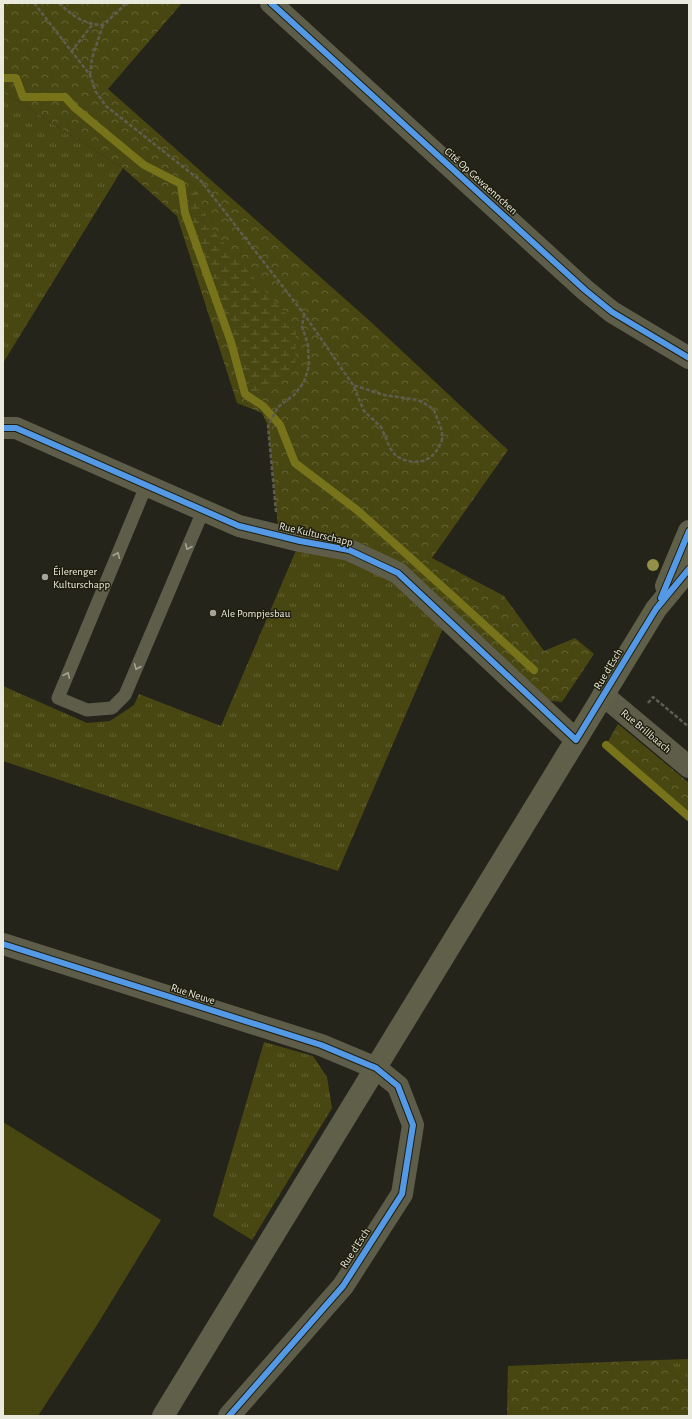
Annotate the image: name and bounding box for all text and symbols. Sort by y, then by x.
street label: Cité Op Gewaennchen [442,146,520,216]
street label: Rue Kulturschapp [278,520,354,548]
one-way arrow [185,543,193,551]
one-way arrow [113,552,121,559]
place label: Éilerenger Kulturschapp [53,565,110,590]
marker: Éilerenger Kulturschapp [40,572,50,582]
marker: Ale Pompjesbau [208,608,218,618]
place label: Ale Pompjesbau [221,608,291,619]
street label: Rue d'Esch [592,647,624,691]
one-way arrow [134,662,142,670]
one-way arrow [63,672,71,679]
street label: Rue Brillbaach [619,707,673,755]
street label: Rue Neuve [170,982,216,1006]
street label: Rue d'Esch [338,1226,372,1270]

